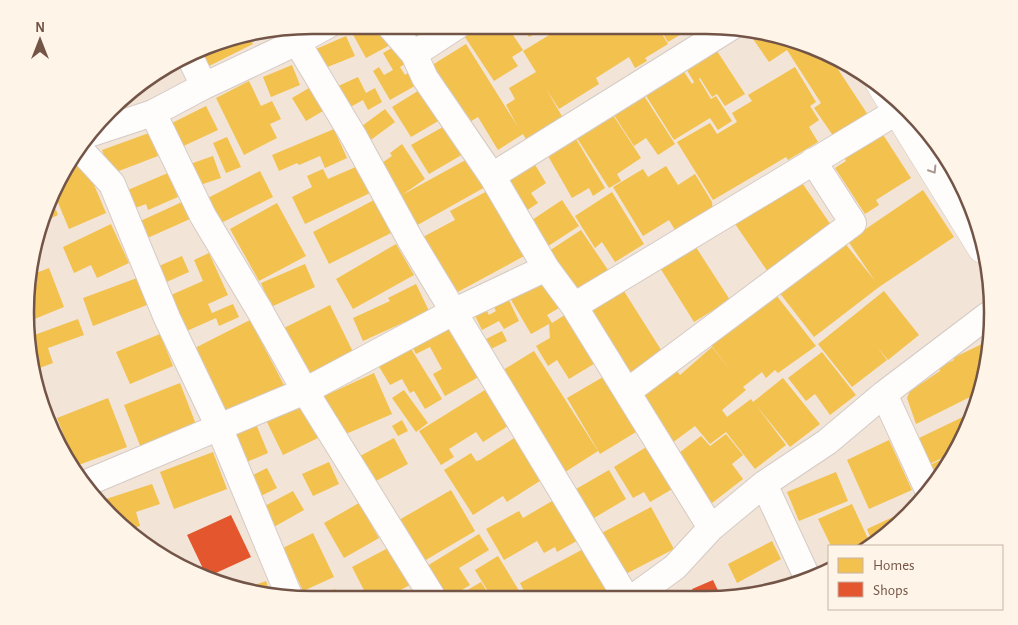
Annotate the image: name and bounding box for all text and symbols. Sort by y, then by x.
north arrow [15,15,65,65]
text: N [35,21,45,35]
one-way arrow [926,165,936,174]
legend [828,545,1003,610]
text: Homes [873,558,915,573]
text: Shops [873,583,908,598]

